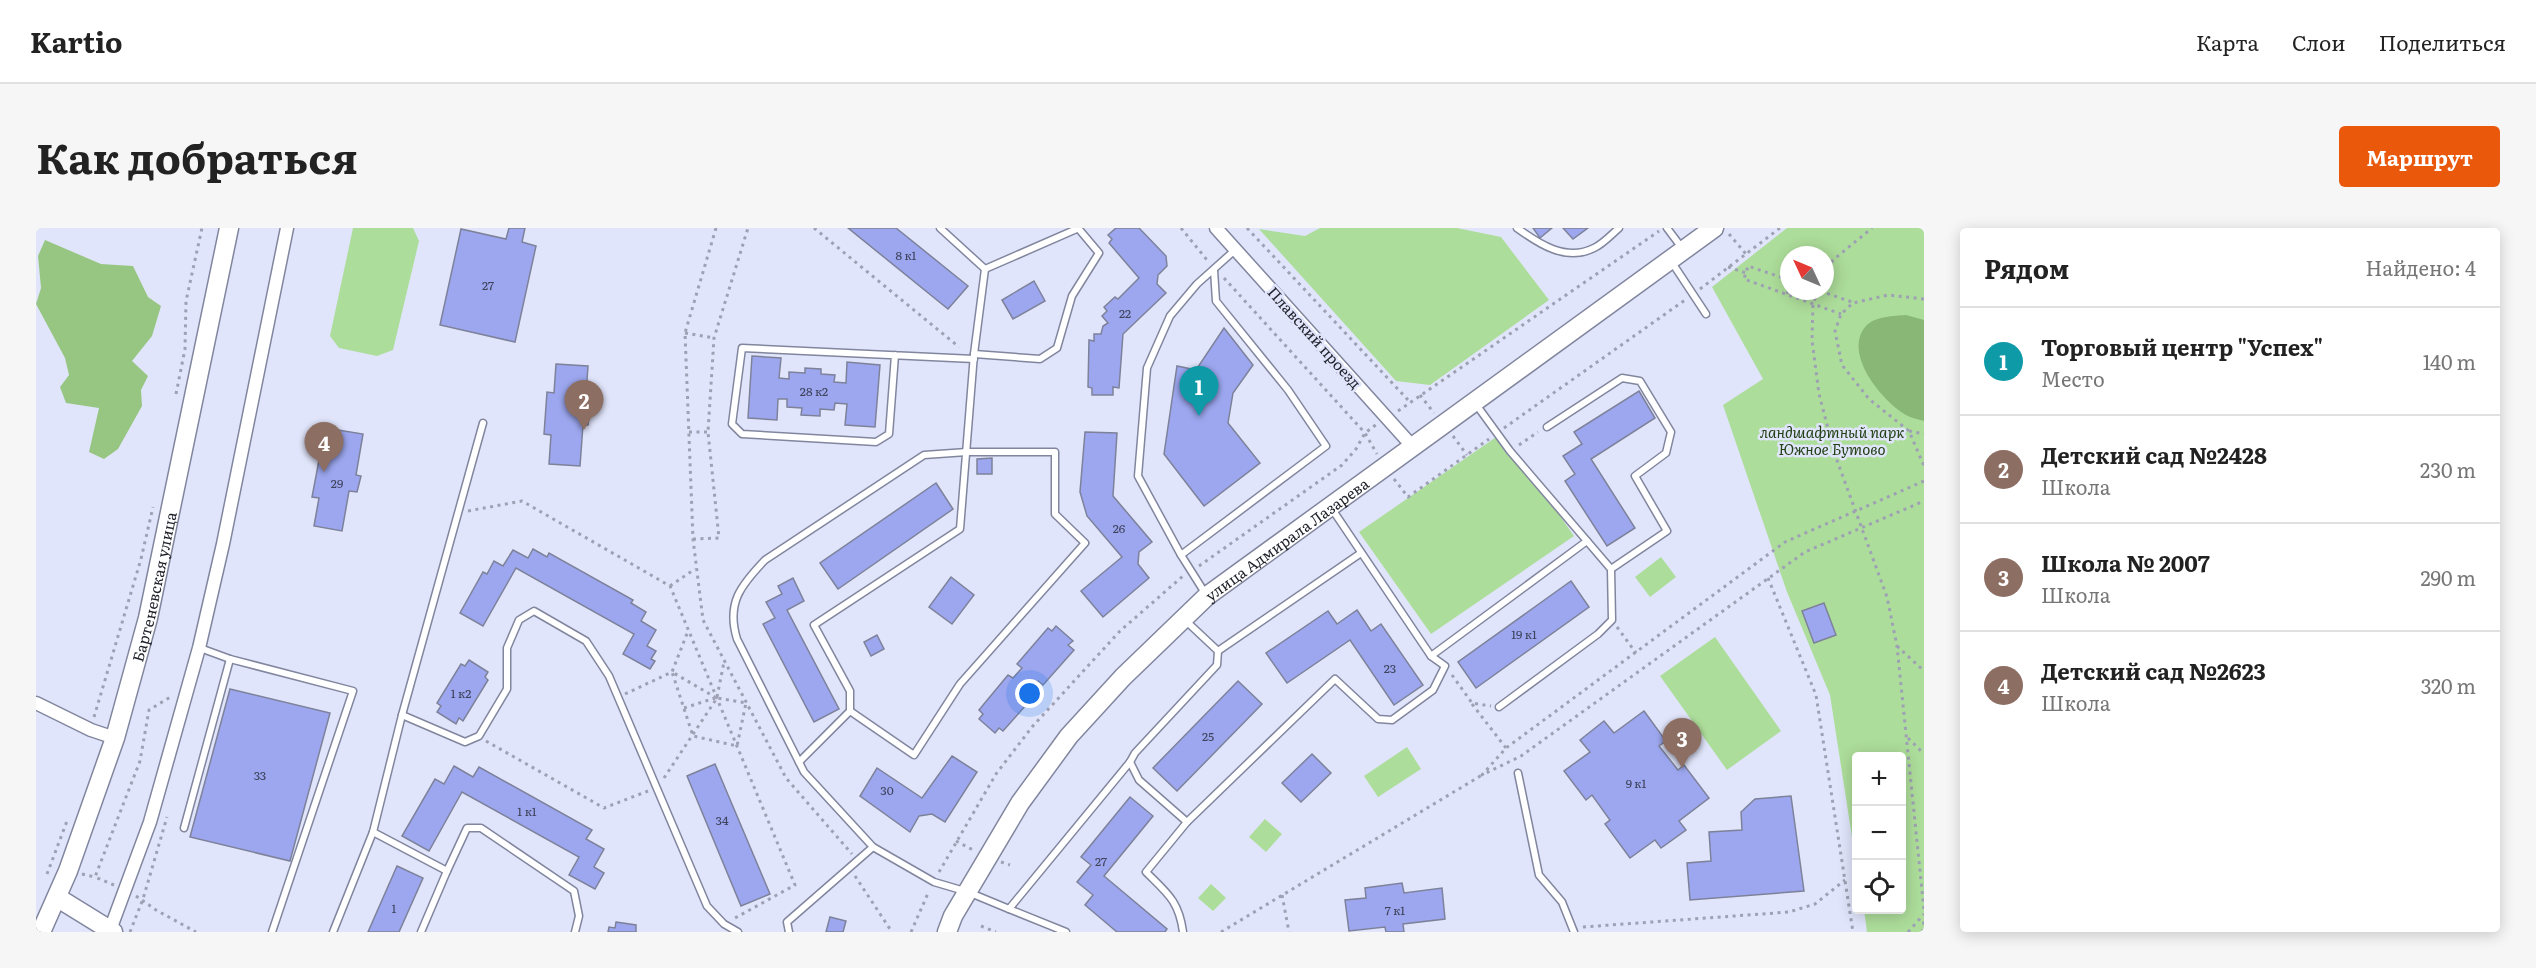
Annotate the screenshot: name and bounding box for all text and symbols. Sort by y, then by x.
text: Kartio [30,20,123,62]
text: Карта [2196,26,2259,57]
text: Слои [2292,26,2346,57]
text: Поделиться [2379,26,2506,57]
text: Как добраться [36,125,358,187]
button: Маршрут [2339,126,2500,187]
house number: 8 к1 [895,246,917,264]
north arrow [1780,246,1834,300]
text: Рядом [1984,248,2069,287]
text: Найдено: 4 [2365,252,2476,282]
house number: 27 [482,276,494,294]
street label: Плавский проезд [1263,281,1367,393]
house number: 22 [1119,304,1131,322]
text: Торговый центр "Успех" [2041,330,2323,363]
text: 1 [1999,346,2008,376]
text: 140 m [2423,346,2476,376]
text: Место [2041,363,2105,393]
pin: 1 [1180,366,1218,416]
pin: 2 [564,380,604,430]
house number: 28 к2 [800,382,828,400]
park label: ландшафтный парк Южное Бутово [1760,420,1904,460]
pin: 4 [304,422,344,472]
text: Детский сад №2428 [2041,438,2267,471]
text: 2 [1998,454,2009,484]
text: 230 m [2420,454,2476,484]
street label: улица Адмирала Лазарева [1200,471,1374,606]
text: Школа [2041,471,2111,501]
house number: 29 [331,474,343,492]
street label: Бартеневская улица [125,509,181,664]
house number: 26 [1113,519,1126,537]
text: Школа № 2007 [2041,546,2210,579]
text: 3 [1998,562,2009,592]
text: 290 m [2420,562,2476,592]
text: Школа [2041,579,2111,609]
house number: 19 к1 [1511,625,1537,643]
text: Детский сад №2623 [2041,654,2266,687]
house number: 23 [1384,659,1396,677]
text: 4 [1997,670,2010,700]
text: 320 m [2421,670,2476,700]
your location [1015,679,1044,708]
house number: 1 к2 [451,684,471,702]
text: Школа [2041,687,2111,717]
pin: 3 [1662,718,1702,768]
house number: 25 [1202,727,1214,745]
map controls [1852,752,1906,914]
button: + [1852,752,1906,806]
house number: 33 [254,766,266,784]
house number: 9 к1 [1626,774,1646,792]
house number: 30 [880,781,894,799]
house number: 1 к1 [517,802,537,820]
button: − [1852,806,1906,860]
house number: 34 [715,811,729,829]
house number: 27 [1095,852,1107,870]
button: locate [1852,860,1906,914]
house number: 1 [392,899,397,917]
house number: 7 к1 [1385,901,1405,919]

